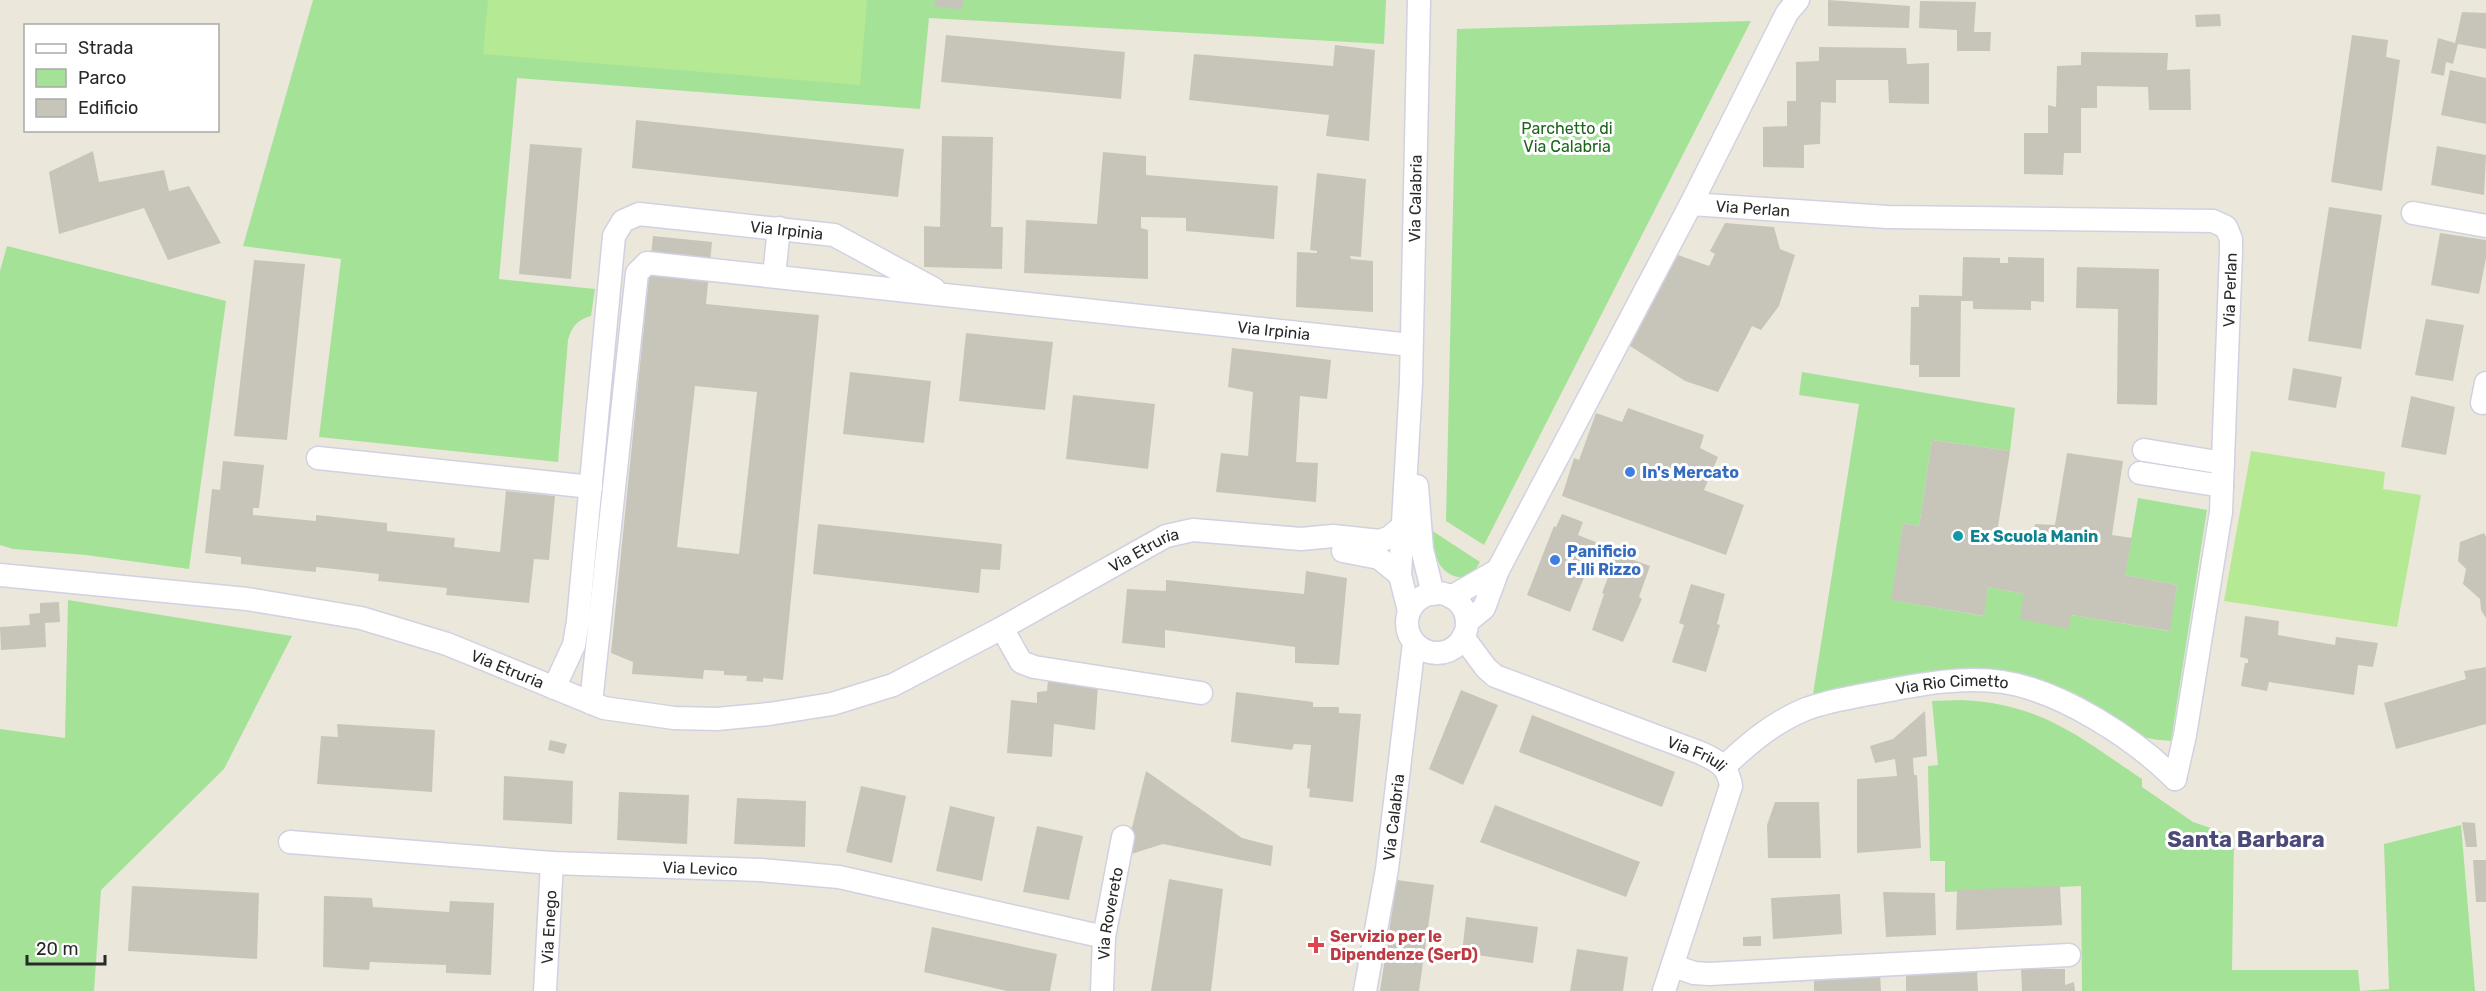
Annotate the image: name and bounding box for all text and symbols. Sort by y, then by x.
legend [24,24,219,132]
text: Strada [78,37,134,59]
text: Parco [78,67,126,89]
text: Edificio [78,97,138,119]
park label: Parchetto di Via Calabria [1521,119,1613,156]
street label: Via Calabria [1404,154,1425,242]
street label: Via Perlan [1715,196,1791,220]
street label: Via Irpinia [749,217,824,243]
street label: Via Perlan [2219,252,2241,328]
street label: Via Irpinia [1236,317,1311,344]
place label: In's Mercato [1642,463,1739,482]
marker: In's Mercato [1623,465,1637,479]
street label: Via Etruria [1105,524,1181,576]
place label: Ex Scuola Manin [1970,527,2098,546]
marker: Ex Scuola Manin [1951,529,1965,543]
place label: Panificio F.lli Rizzo [1567,542,1641,579]
marker: Panificio F.lli Rizzo [1548,553,1562,567]
street label: Via Etruria [468,645,547,692]
street label: Via Rio Cimetto [1894,670,2010,698]
street label: Via Friuli [1665,732,1732,775]
street label: Via Calabria [1379,773,1408,862]
district label: Santa Barbara [2167,826,2325,853]
street label: Via Levico [662,857,738,879]
street label: Via Rovereto [1094,865,1127,960]
street label: Via Enego [537,890,560,965]
place label: Servizio per le Dipendenze (SerD) [1330,927,1478,964]
scale bar [27,928,105,966]
marker: Servizio per le Dipendenze (SerD) [1307,936,1325,954]
text: 20 m [36,938,78,960]

